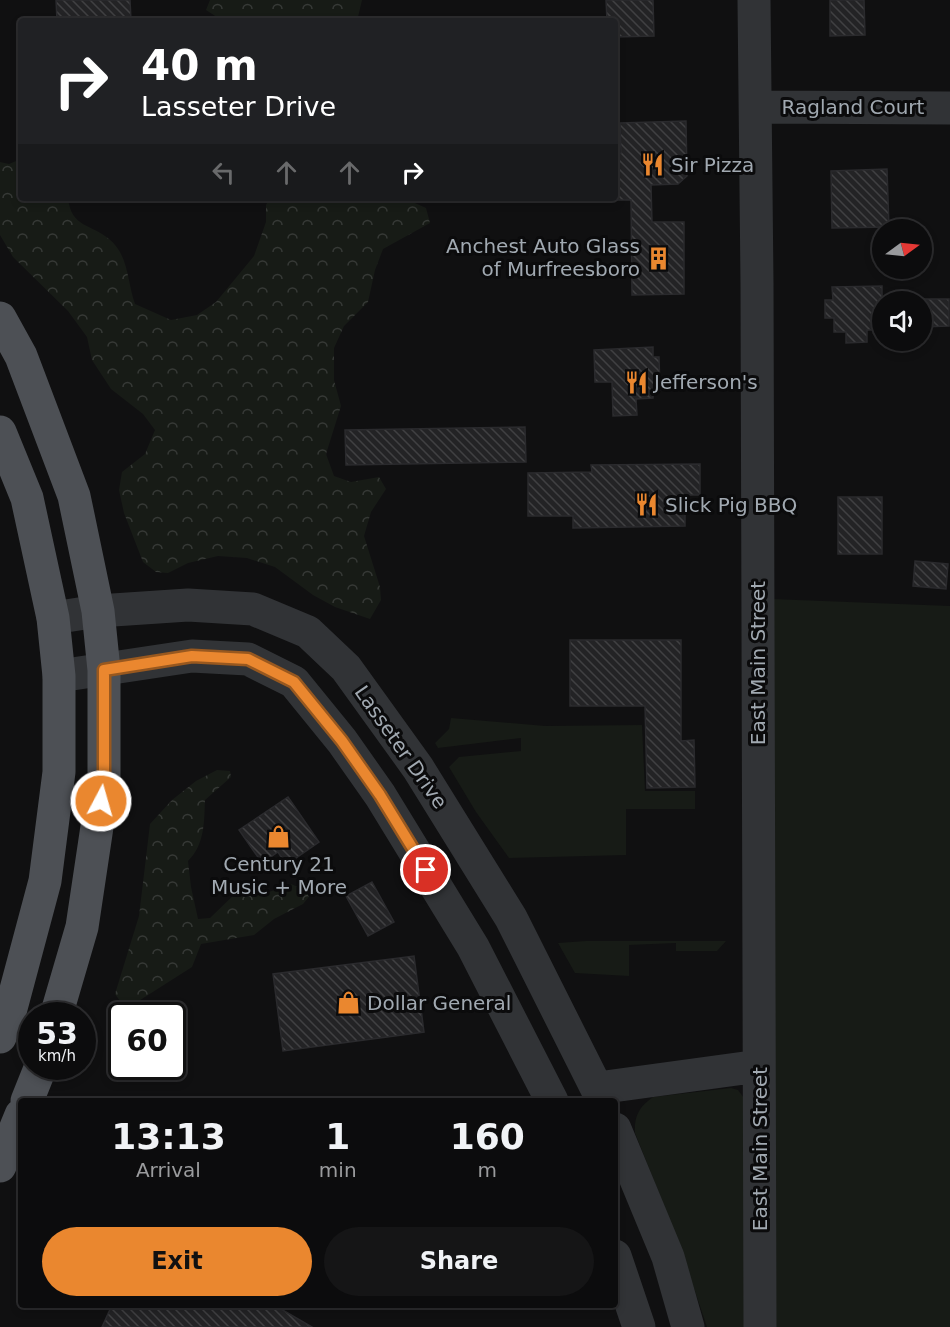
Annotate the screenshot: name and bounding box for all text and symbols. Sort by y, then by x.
text: 40 m [141,41,258,90]
icon: right [42,42,120,120]
text: Lasseter Drive [141,91,336,122]
street label: Ragland Court [782,95,925,119]
restaurant icon: Sir Pizza [640,152,666,178]
place label: Sir Pizza [671,153,754,177]
icon: left [207,156,240,189]
icon: ahead [270,156,303,189]
icon: ahead [333,156,366,189]
icon: right [396,156,429,189]
north arrow [872,219,932,279]
map controls [872,219,932,351]
place label: Anchest Auto Glass of Murfreesboro [446,234,640,281]
building icon: Anchest Auto Glass of Murfreesboro [645,245,671,271]
button: sound [872,291,932,351]
restaurant icon: Jefferson's [623,369,649,395]
place label: Jefferson's [652,370,758,394]
restaurant icon: Slick Pig BBQ [634,492,660,518]
place label: Slick Pig BBQ [665,493,797,517]
street label: East Main Street [746,581,770,745]
street label: Lasseter Drive [350,681,452,813]
position arrow [69,769,133,833]
shop icon: Century 21 Music + More [266,823,292,849]
pin [400,844,451,895]
place label: Century 21 Music + More [211,852,347,899]
icon: arrive [409,853,442,886]
shop icon: Dollar General [336,990,362,1016]
place label: Dollar General [367,991,511,1015]
speed limit sign: 60 [108,1002,186,1080]
text: 53 [36,1016,78,1051]
text: km/h [38,1047,76,1065]
street label: East Main Street [748,1067,772,1231]
text: 13:13 [111,1116,226,1157]
text: 1 [325,1116,350,1157]
text: 160 [450,1116,525,1157]
text: Arrival [136,1158,201,1182]
text: min [319,1158,357,1182]
text: m [478,1158,497,1182]
button: Exit [42,1227,312,1296]
button: Share [324,1227,594,1296]

